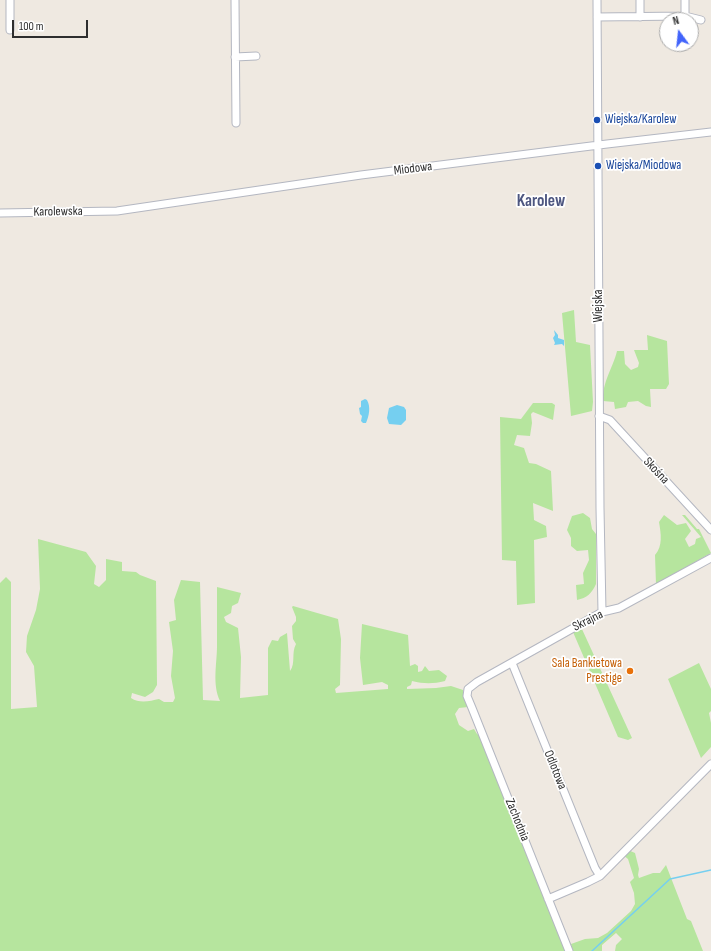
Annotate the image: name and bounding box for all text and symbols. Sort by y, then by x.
scale bar [14,12,90,38]
north arrow [659,12,699,52]
text: N [672,14,681,28]
text: 100 m [19,19,44,34]
place label: Wiejska/Karolew [605,112,676,128]
marker: Wiejska/Karolew [592,115,602,125]
place label: Wiejska/Miodowa [606,158,681,174]
street label: Miodowa [393,159,433,179]
marker: Wiejska/Miodowa [593,161,603,171]
district label: Karolew [517,192,565,212]
street label: Karolewska [33,204,83,220]
street label: Wiejska [591,289,607,323]
street label: Skośna [640,454,672,488]
street label: Skrajna [570,607,606,635]
place label: Sala Bankietowa Prestige [552,656,622,687]
marker: Sala Bankietowa Prestige [625,666,635,676]
street label: Odlotowa [540,748,570,792]
street label: Zachodnia [501,796,533,844]

